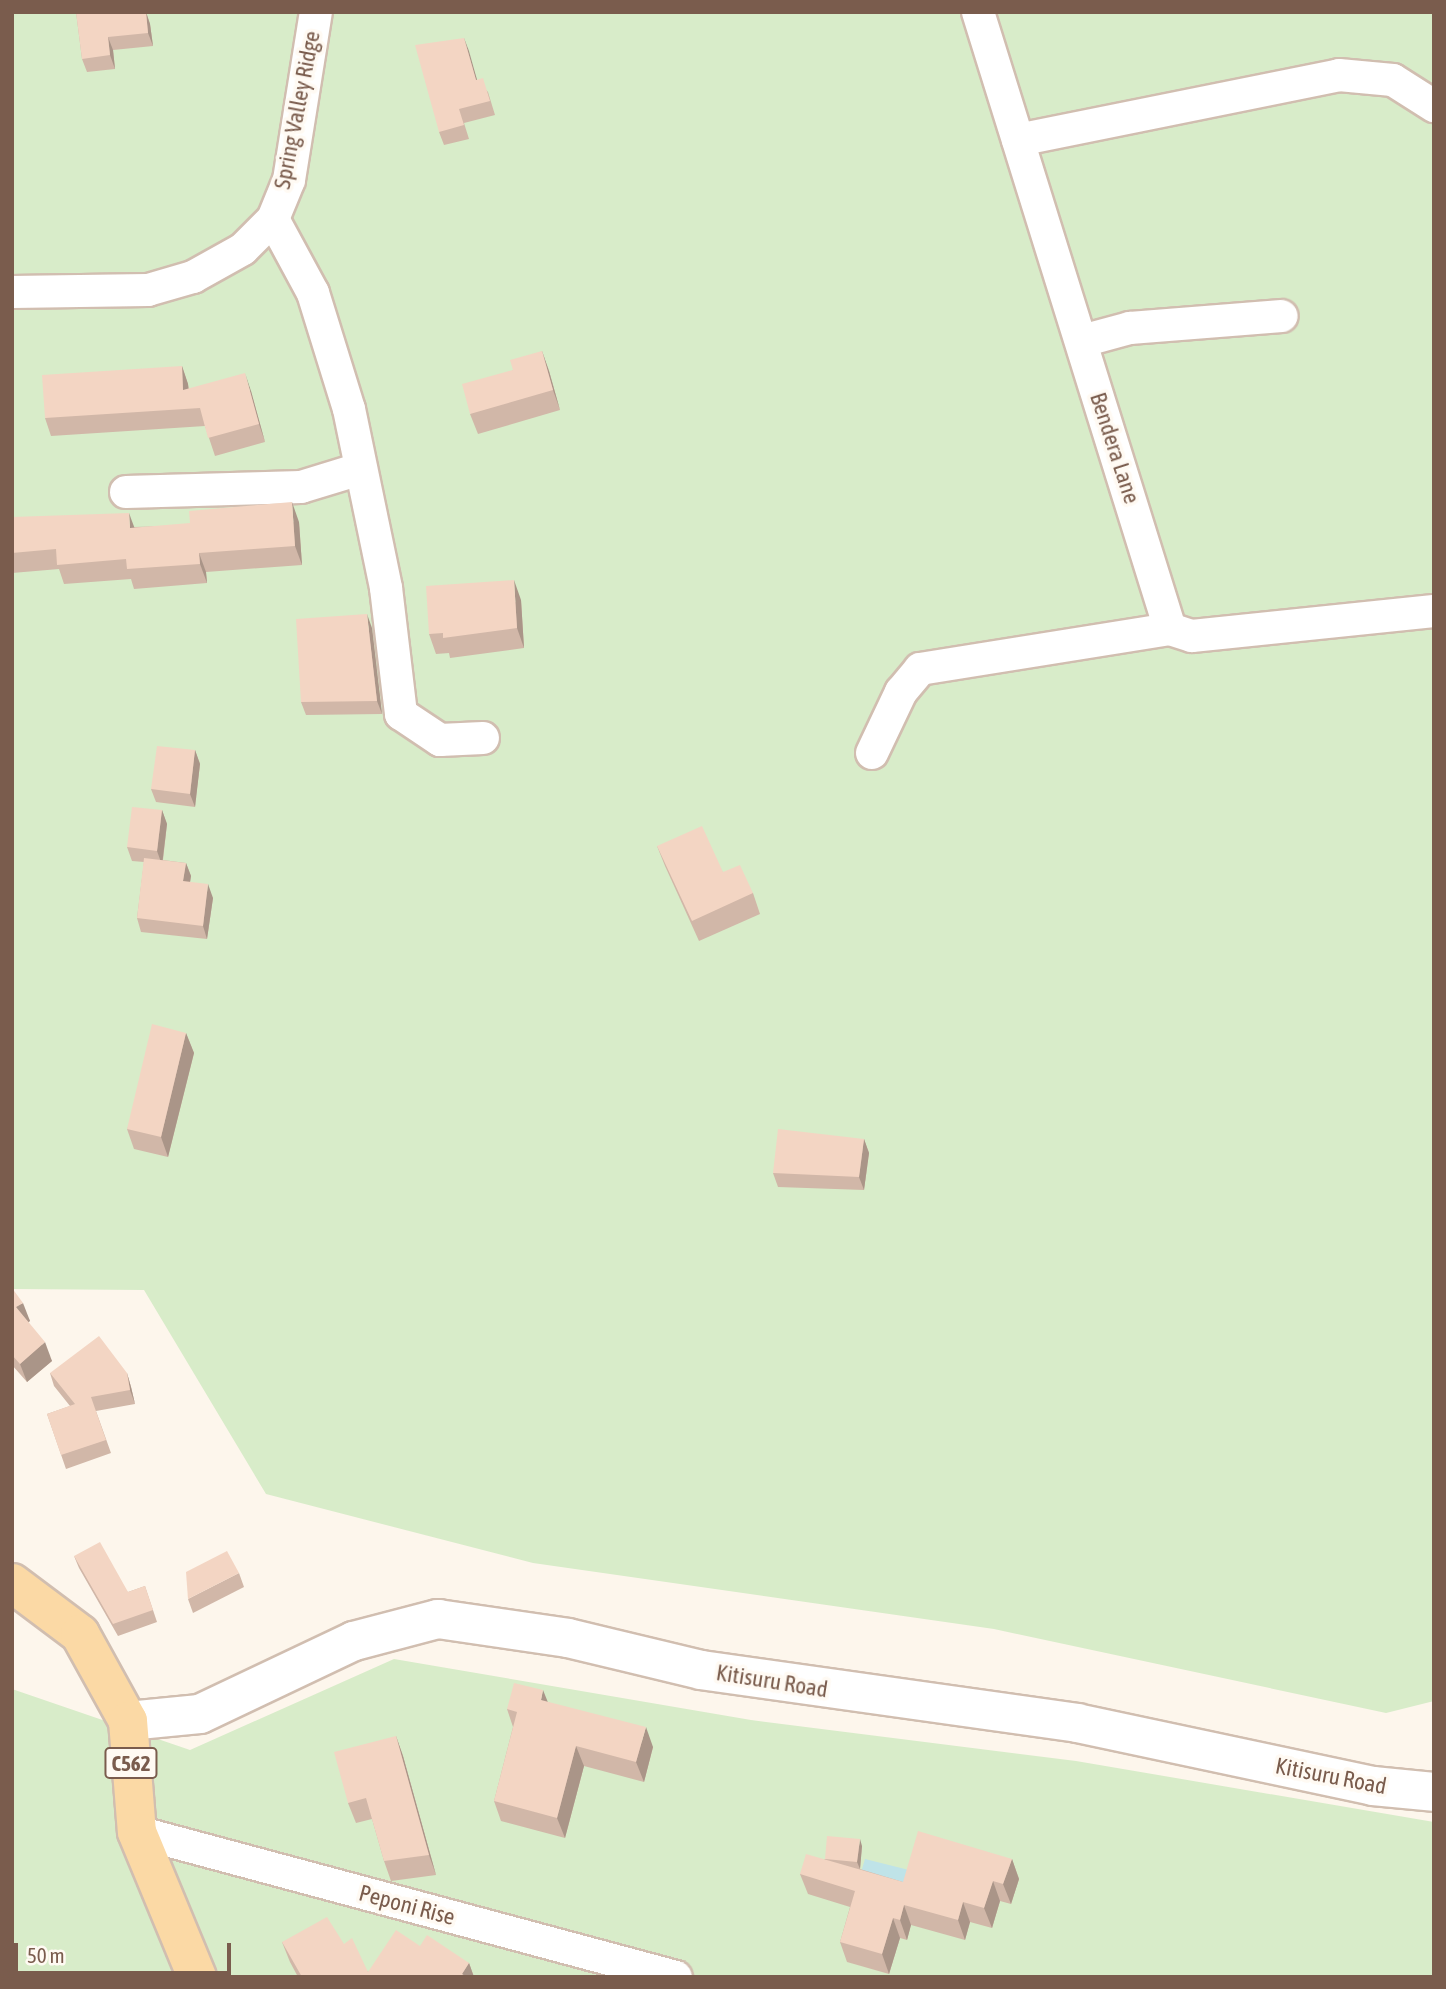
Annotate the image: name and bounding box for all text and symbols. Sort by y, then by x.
street label: Spring Valley Ridge [268,29,326,191]
street label: Bendera Lane [1084,389,1146,507]
street label: Kitisuru Road [714,1659,830,1703]
road number: C562 [103,1746,159,1780]
street label: Kitisuru Road [1273,1752,1389,1800]
street label: Peponi Rise [356,1879,458,1931]
scale bar [18,1930,234,1974]
text: 50 m [27,1943,65,1967]

